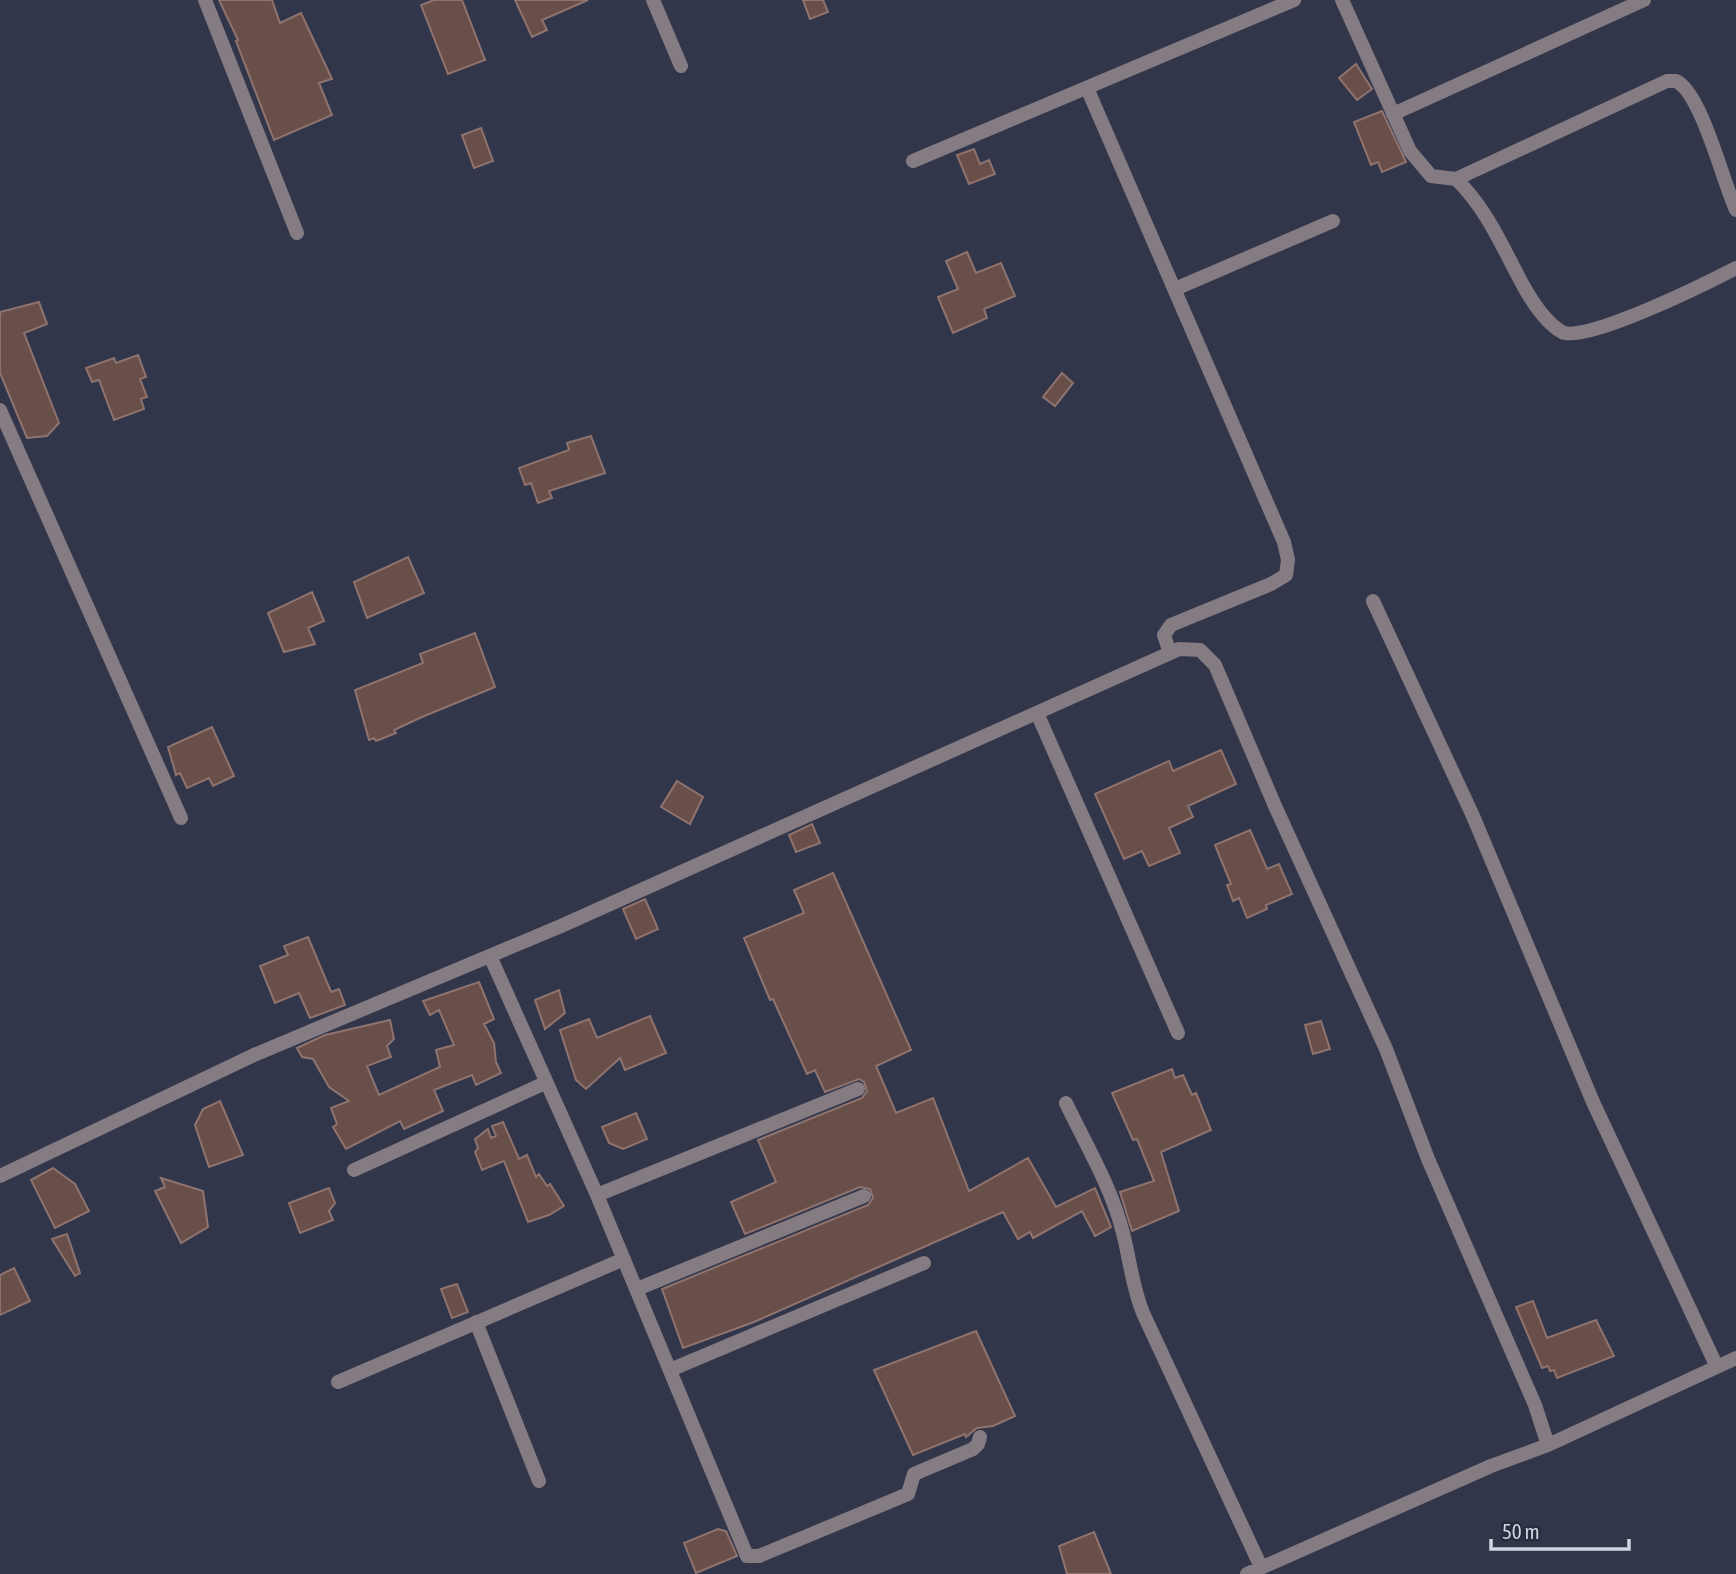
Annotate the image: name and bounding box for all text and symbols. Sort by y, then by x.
scale bar [1491,1508,1629,1552]
text: 50 m [1502,1519,1540,1543]

